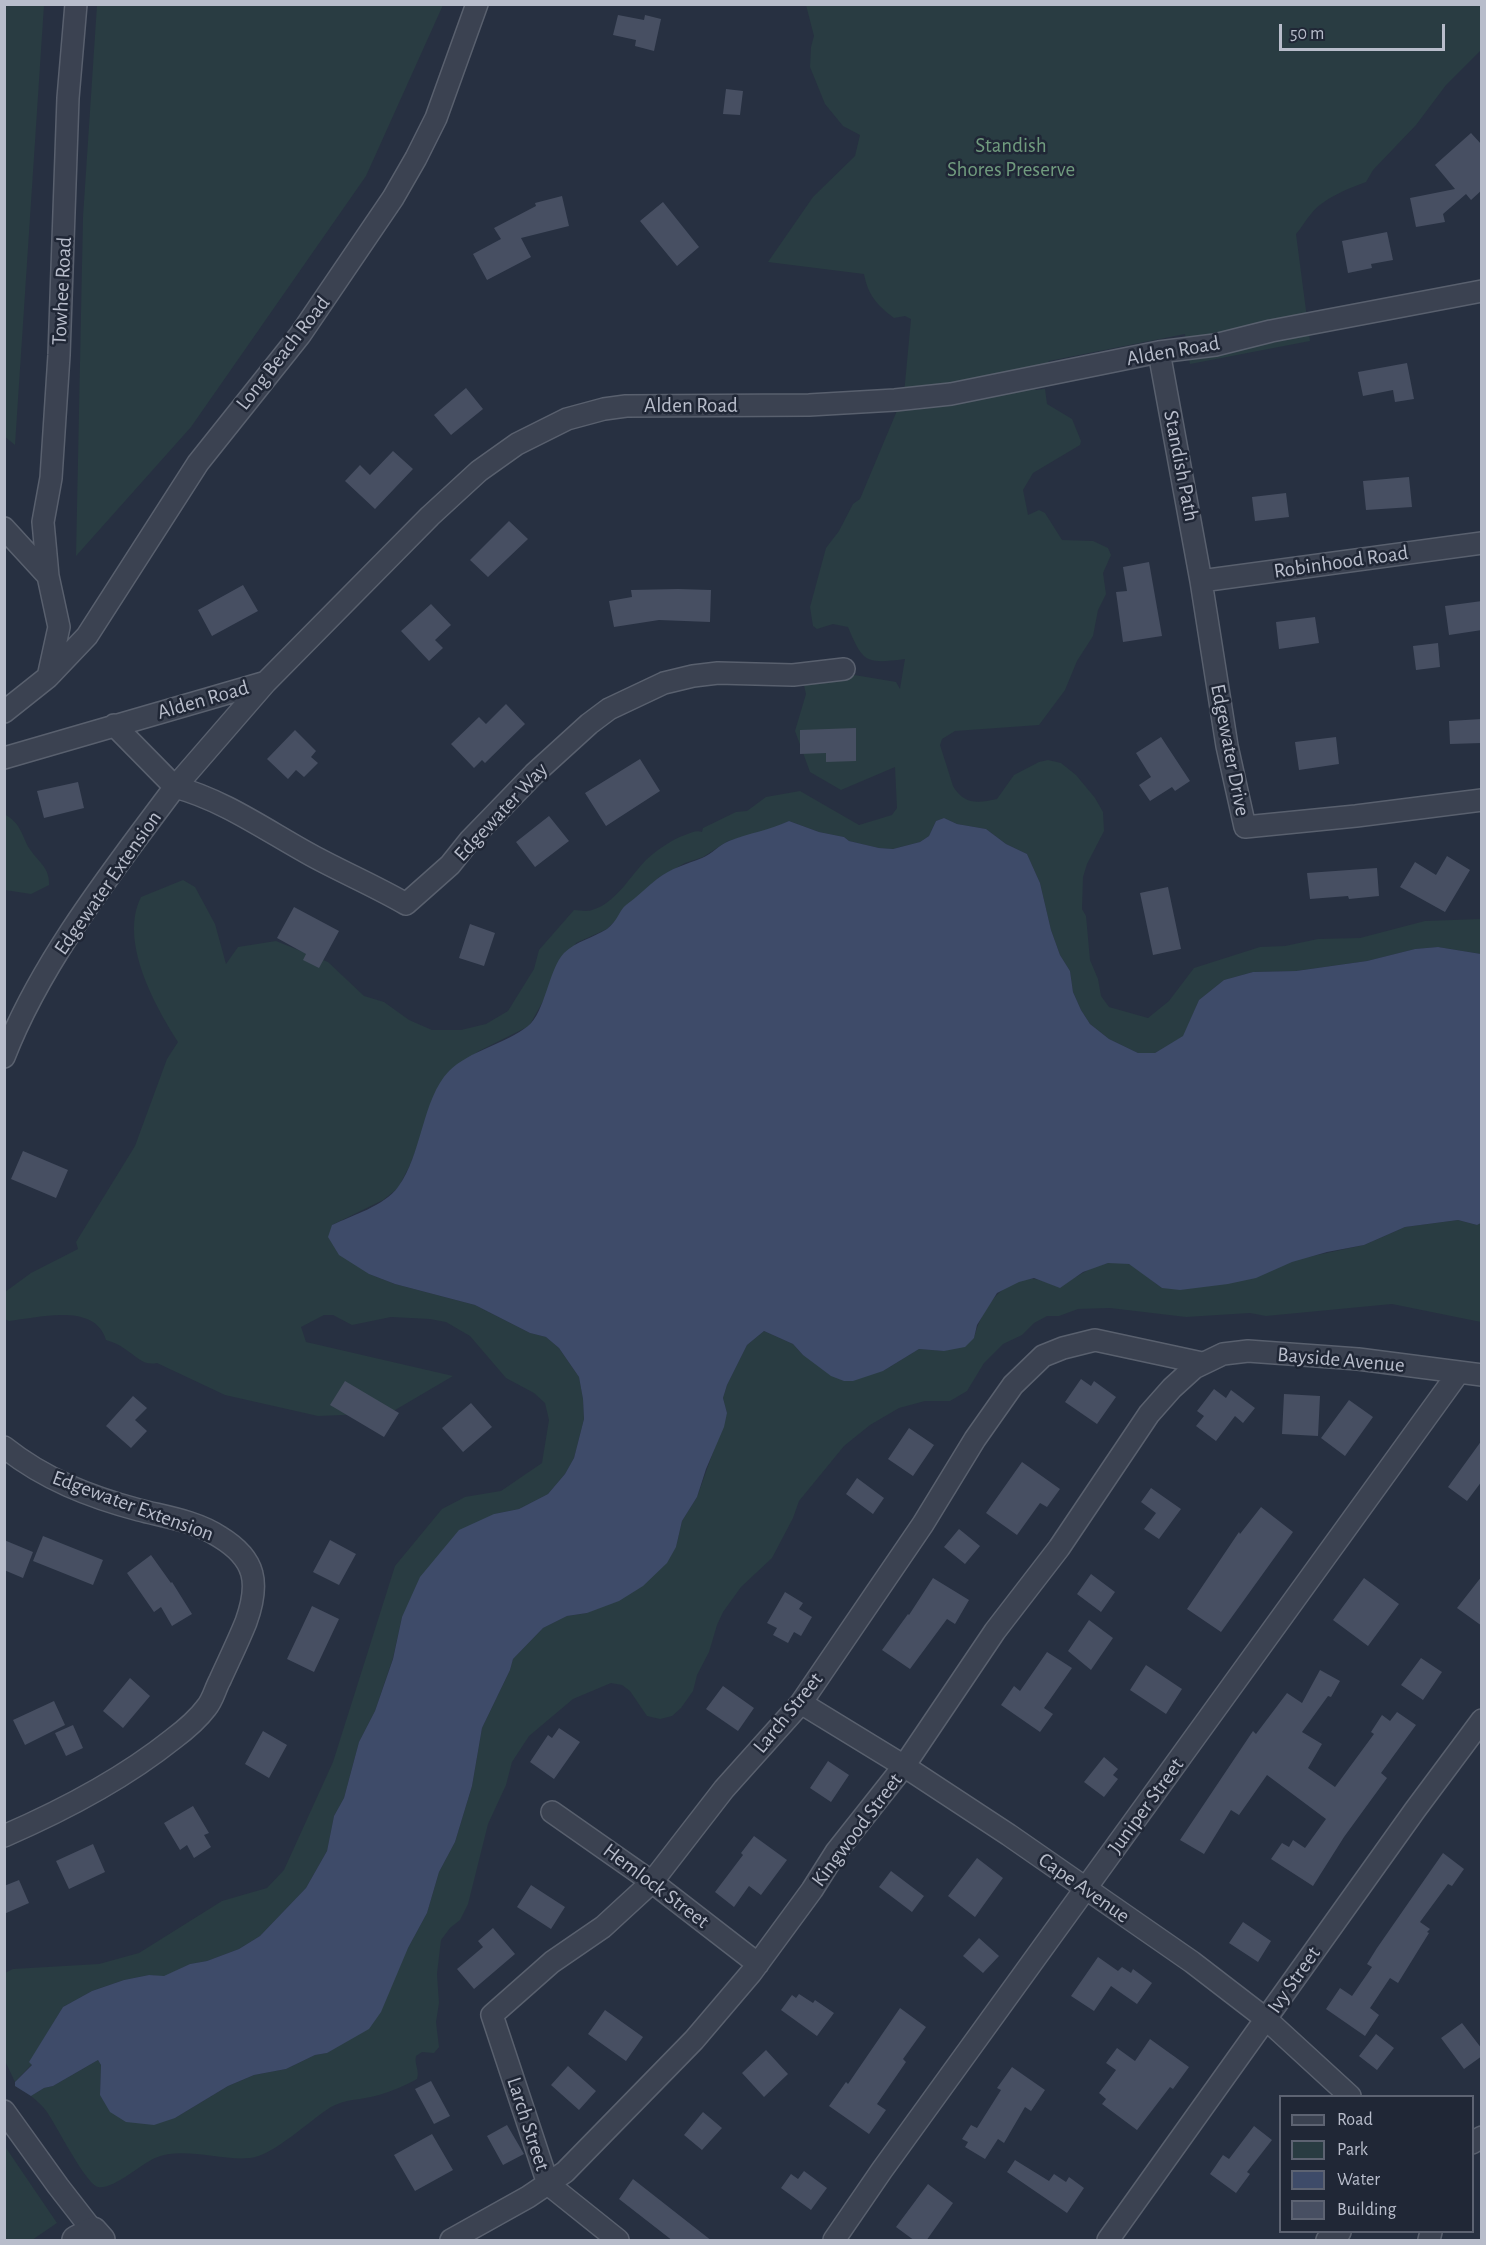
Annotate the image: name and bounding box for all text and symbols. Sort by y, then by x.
scale bar [1282,12,1448,50]
text: 50 m [1290,25,1324,43]
park label: Standish Shores Preserve [947,133,1075,183]
street label: Towhee Road [47,236,77,346]
street label: Long Beach Road [231,291,335,415]
street label: Alden Road [1125,330,1221,372]
street label: Alden Road [644,393,738,419]
street label: Standish Path [1158,408,1204,524]
street label: Robinhood Road [1272,540,1410,584]
street label: Alden Road [154,675,252,725]
street label: Edgewater Drive [1205,682,1255,818]
street label: Edgewater Way [449,757,553,867]
street label: Edgewater Extension [49,806,167,960]
street label: Bayside Avenue [1276,1342,1406,1378]
street label: Edgewater Extension [49,1465,217,1547]
street label: Larch Street [748,1667,828,1759]
street label: Juniper Street [1103,1753,1189,1859]
street label: Kingwood Street [806,1768,908,1892]
street label: Hemlock Street [598,1838,714,1934]
street label: Cape Avenue [1033,1847,1135,1929]
street label: Ivy Street [1262,1942,1326,2018]
street label: Larch Street [501,2074,555,2174]
legend [1279,2095,1474,2233]
text: Road [1337,2111,1373,2129]
text: Park [1337,2141,1368,2159]
text: Water [1337,2171,1380,2189]
text: Building [1337,2201,1396,2219]

